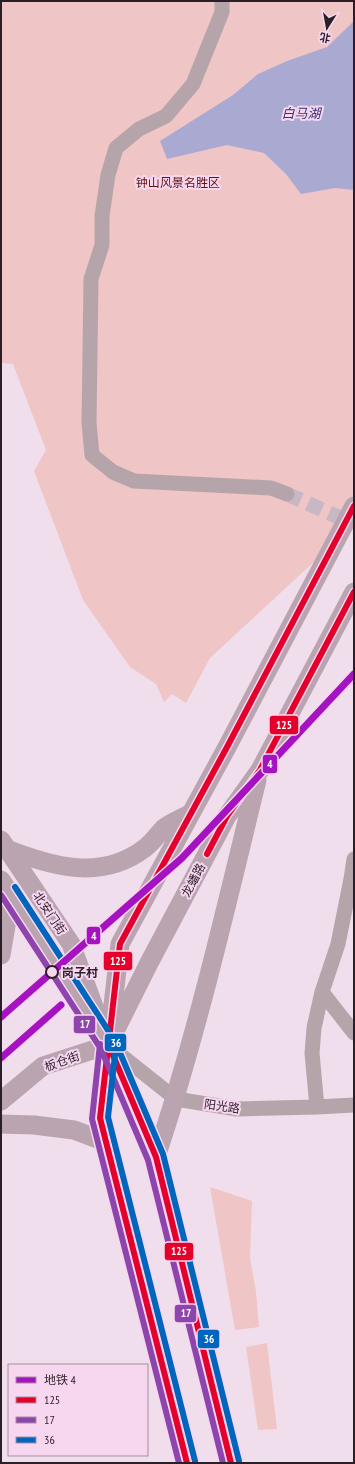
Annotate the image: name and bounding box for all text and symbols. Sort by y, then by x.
north arrow [307,8,347,48]
text: 北 [318,30,332,46]
water label: 白马湖 [281,105,322,122]
park label: 钟山风景名胜区 [136,175,220,190]
line badge: 125 [269,715,299,735]
text: 125 [276,718,292,732]
line badge: 4 [262,754,278,774]
text: 4 [267,757,273,771]
street label: 龙蟠路 [178,861,208,899]
street label: 北安门街 [30,889,70,937]
line badge: 4 [86,926,101,945]
text: 4 [91,929,97,943]
line badge: 125 [103,951,133,971]
text: 125 [110,954,126,968]
marker: 岗子村 [45,965,59,979]
place label: 岗子村 [62,965,98,980]
line badge: 17 [73,1015,96,1034]
text: 17 [80,1017,90,1031]
line badge: 36 [104,1033,127,1052]
text: 36 [111,1036,121,1050]
street label: 板仓街 [43,1048,81,1074]
street label: 阳光路 [203,1096,241,1116]
line badge: 125 [164,1242,194,1261]
text: 125 [171,1244,187,1258]
line badge: 17 [174,1304,197,1323]
text: 17 [181,1306,191,1320]
line badge: 36 [197,1329,220,1349]
text: 36 [204,1332,214,1346]
legend [8,1364,148,1456]
text: 地铁 4 [44,1372,77,1387]
text: 125 [44,1392,60,1407]
text: 17 [44,1412,55,1427]
text: 36 [44,1432,55,1447]

